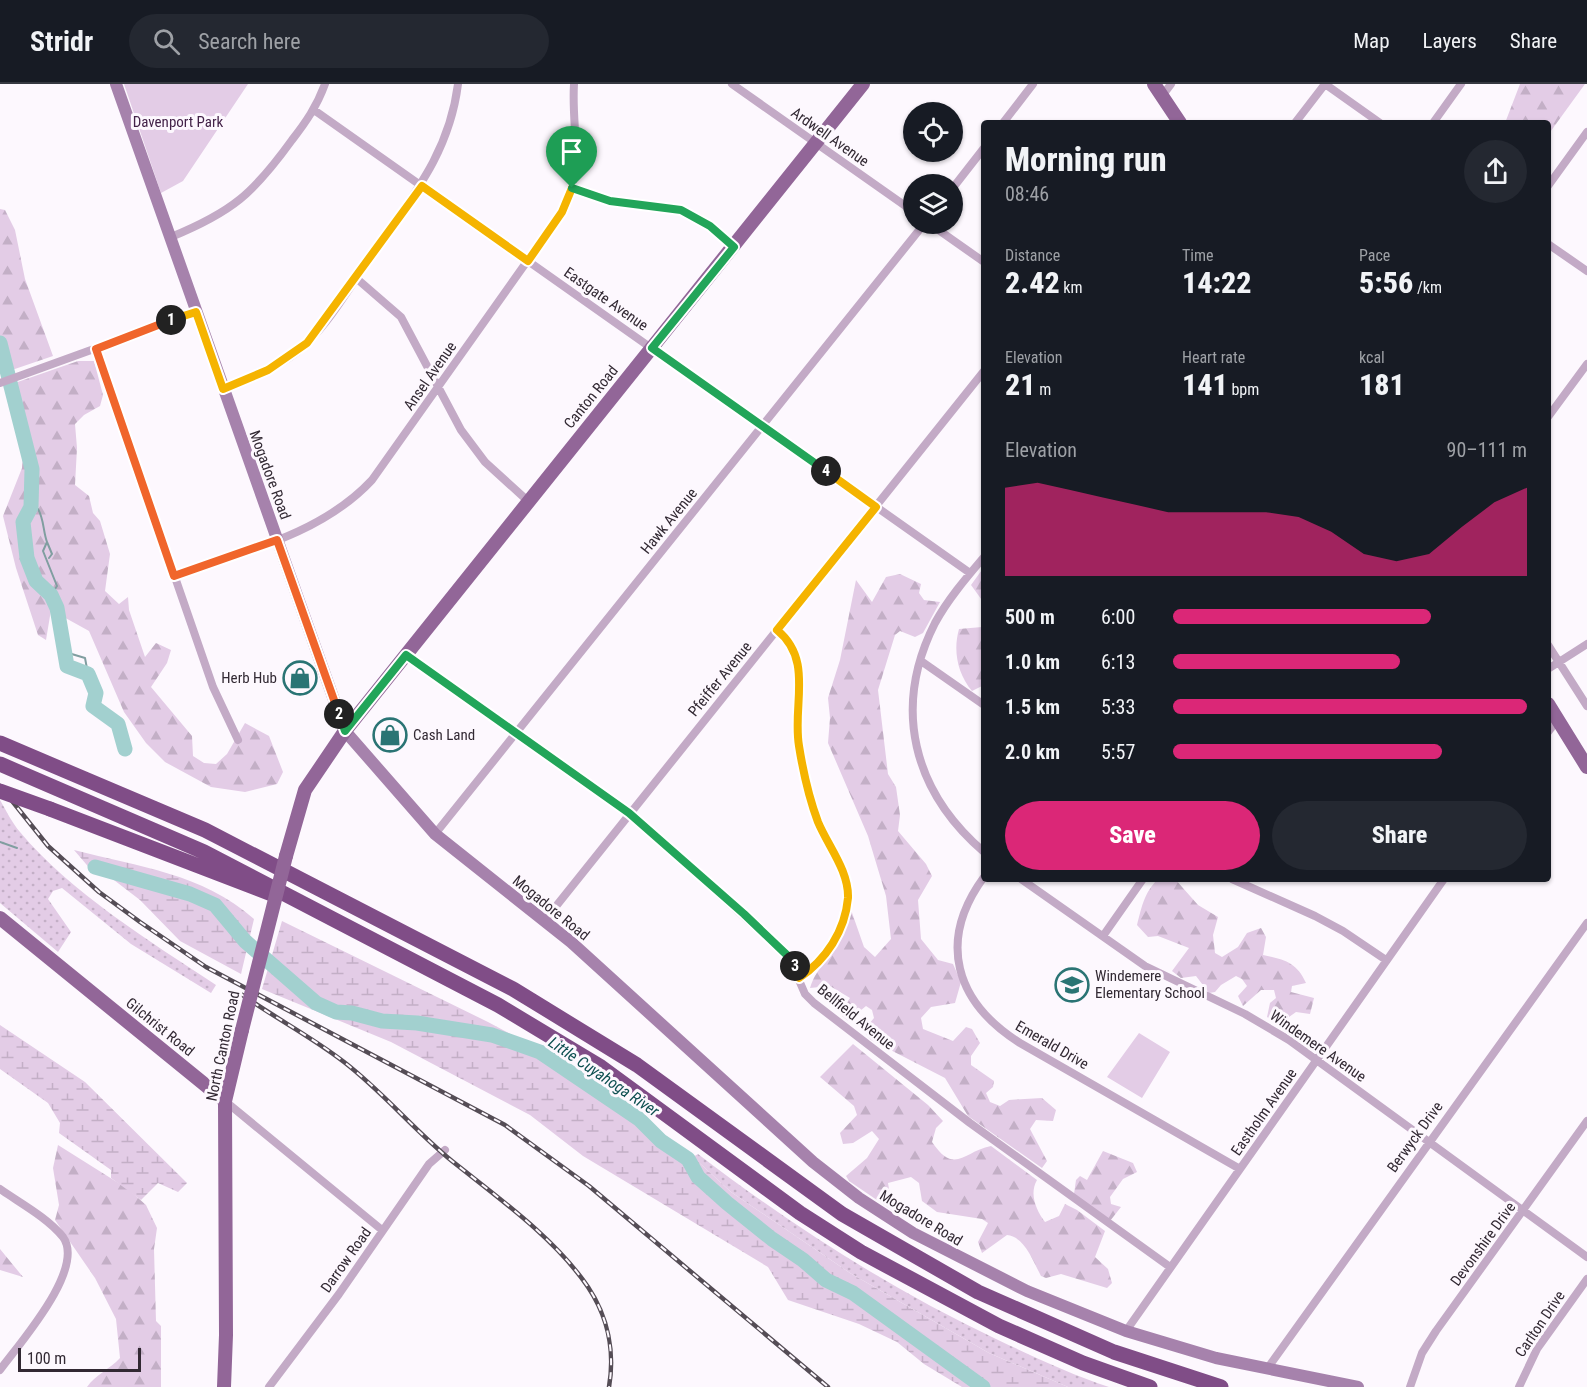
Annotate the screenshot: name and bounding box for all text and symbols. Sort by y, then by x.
search box [129,14,549,68]
text: Stridr [30,25,93,58]
icon: search [150,25,183,58]
text: Search here [198,29,301,54]
text: Map [1353,29,1390,53]
text: Layers [1423,29,1477,53]
text: Share [1510,29,1557,53]
map controls [903,102,963,234]
button: locate [903,102,963,162]
street label: Ardwell Avenue [788,104,872,170]
park label: Davenport Park [133,113,224,131]
pin [546,126,597,188]
icon: arrive [555,135,588,168]
text: Morning run [1005,140,1167,179]
button: share [1464,140,1527,203]
button: layers [903,174,963,234]
text: 08:46 [1005,182,1049,206]
text: Distance [1005,246,1060,265]
text: Time [1182,246,1214,265]
text: Pace [1359,246,1390,265]
street label: Eastgate Avenue [560,263,652,335]
text: 2.42 [1005,265,1060,300]
text: 14:22 [1182,265,1251,300]
text: 5:56 [1359,265,1413,300]
text: km [1060,278,1083,297]
text: /km [1413,278,1442,297]
pin: 1 [156,305,186,335]
text: 1 [167,310,175,329]
street label: Ansel Avenue [400,338,460,414]
text: Elevation [1005,348,1063,367]
text: Heart rate [1182,348,1245,367]
text: kcal [1359,348,1385,367]
street label: Canton Road [560,362,622,432]
text: 21 [1005,367,1036,402]
text: 141 [1182,367,1228,402]
text: 181 [1359,367,1405,402]
text: m [1036,380,1051,399]
text: bpm [1228,380,1259,399]
street label: Mogadore Road [246,428,294,522]
text: Elevation [1005,438,1077,462]
text: 90–111 m [1447,438,1527,462]
pin: 4 [811,456,841,486]
text: 4 [822,461,830,480]
street label: Hawk Avenue [637,484,701,558]
text: 500 m [1005,605,1055,629]
text: 6:00 [1101,605,1135,629]
street label: Pfeiffer Avenue [684,638,756,720]
text: 1.0 km [1005,650,1060,674]
text: 6:13 [1101,650,1135,674]
shop icon: Herb Hub [282,660,318,696]
place label: Herb Hub [221,669,277,687]
text: 1.5 km [1005,695,1060,719]
text: 5:33 [1101,695,1135,719]
pin: 2 [324,699,354,729]
text: 2 [335,704,343,723]
shop icon: Cash Land [372,717,408,753]
place label: Cash Land [413,726,475,744]
text: 2.0 km [1005,740,1060,764]
text: 5:57 [1101,740,1135,764]
button: Save [1005,801,1260,870]
button: Share [1272,801,1527,870]
street label: Mogadore Road [509,872,593,944]
pin: 3 [780,951,810,981]
text: 3 [791,956,799,975]
school or university icon: Windemere Elementary School [1054,967,1090,1003]
place label: Windemere Elementary School [1095,967,1205,1002]
street label: Bellfield Avenue [814,980,898,1054]
street label: North Canton Road [203,989,243,1103]
street label: Gilchrist Road [122,994,198,1060]
street label: Windemere Avenue [1267,1006,1369,1086]
street label: Emerald Drive [1012,1017,1092,1073]
water label: Little Cuyahoga River [545,1032,664,1121]
street label: Eastholm Avenue [1227,1065,1301,1159]
street label: Berwyck Drive [1383,1098,1447,1176]
street label: Mogadore Road [876,1186,966,1250]
street label: Devonshire Drive [1447,1199,1519,1289]
street label: Darrow Road [317,1224,375,1296]
street label: Carlton Drive [1511,1287,1569,1361]
scale bar [18,1345,141,1372]
text: 100 m [27,1349,66,1368]

